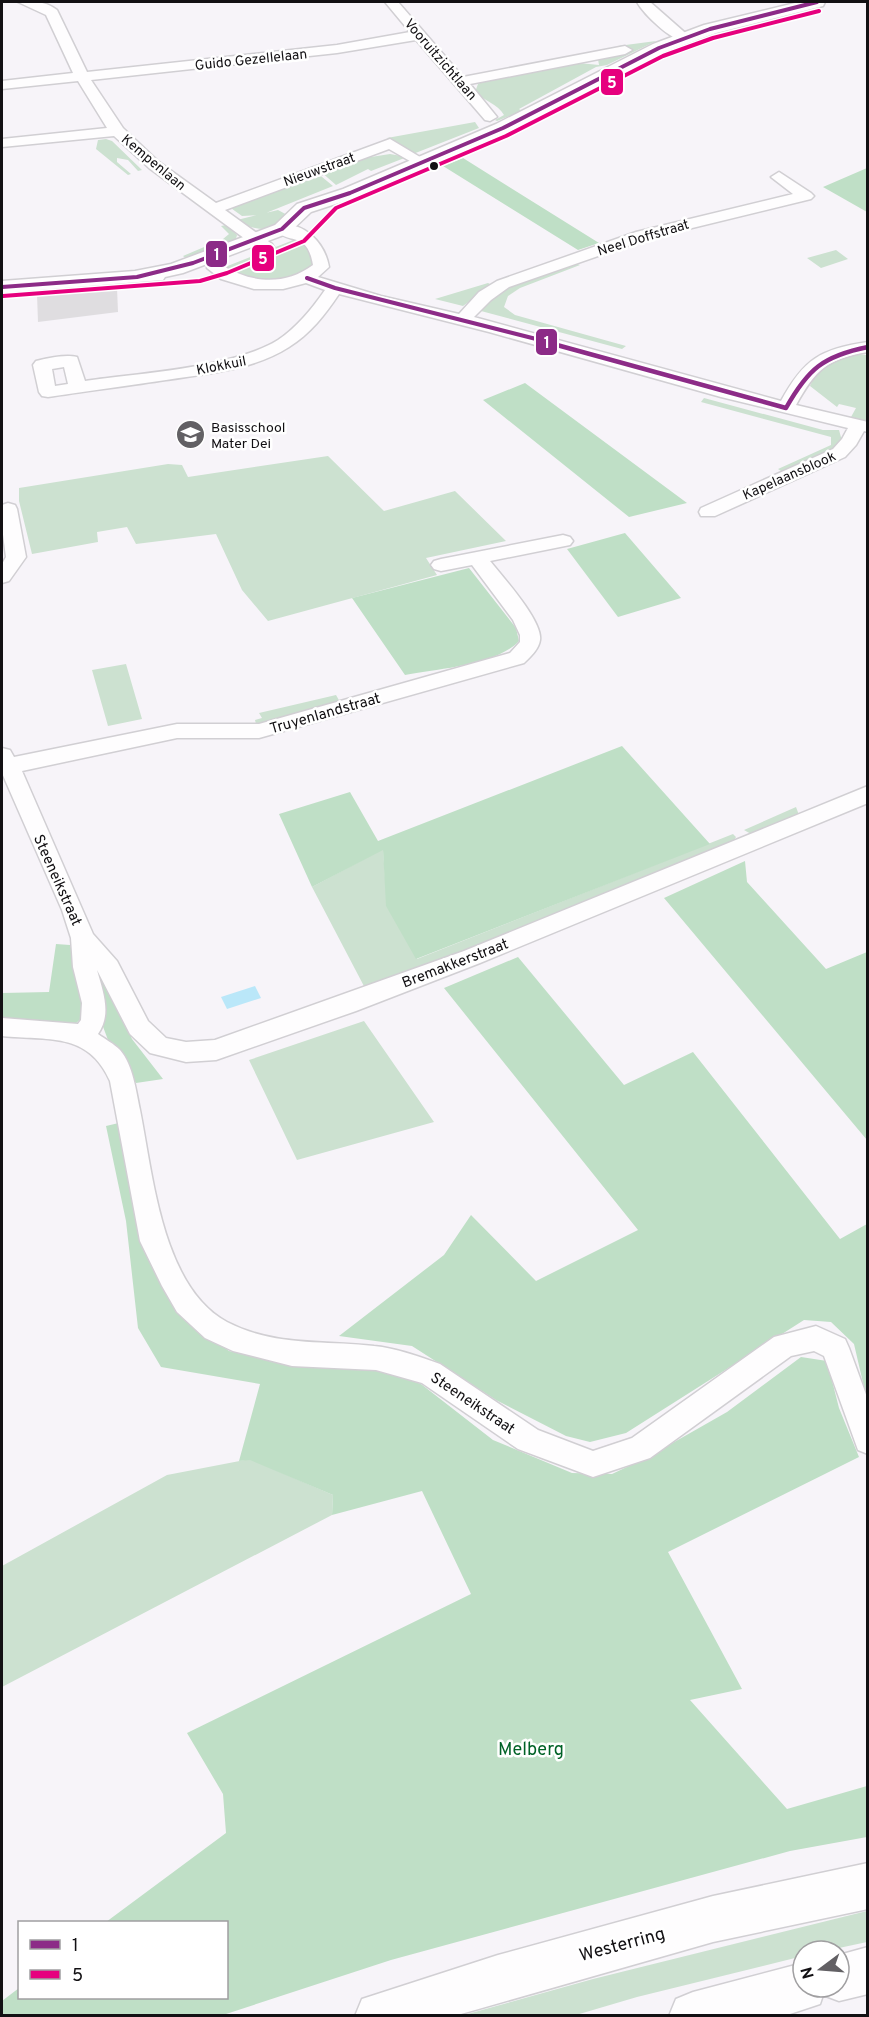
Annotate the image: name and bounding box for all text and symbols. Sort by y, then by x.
street label: Vooruitzichtlaan [400,16,480,104]
street label: Guido Gezellelaan [194,46,308,75]
line badge: 5 [600,68,624,96]
text: 5 [607,74,617,94]
street label: Kempenlaan [117,131,189,195]
street label: Nieuwstraat [281,150,358,191]
unlabelled marker [428,160,440,172]
street label: Neel Doffstraat [595,216,691,260]
line badge: 1 [205,240,228,268]
line badge: 5 [251,244,275,272]
text: 1 [214,246,220,266]
text: 5 [258,250,268,270]
line badge: 1 [535,328,558,356]
text: 1 [544,334,550,354]
street label: Klokkuil [195,353,248,380]
school or university icon: Basisschool Mater Dei [174,419,206,451]
place label: Basisschool Mater Dei [211,420,285,453]
street label: Kapelaansblook [740,448,839,505]
street label: Truyenlandstraat [268,690,383,739]
street label: Steeneikstraat [28,832,85,929]
street label: Bremakkerstraat [400,935,511,993]
street label: Steeneikstraat [426,1369,518,1439]
park label: Melberg [498,1739,564,1762]
legend [18,1921,228,1999]
street label: Westerring [577,1923,668,1968]
text: 1 [72,1935,79,1958]
north arrow [791,1939,851,1999]
text: N [797,1964,820,1981]
text: 5 [72,1965,83,1988]

